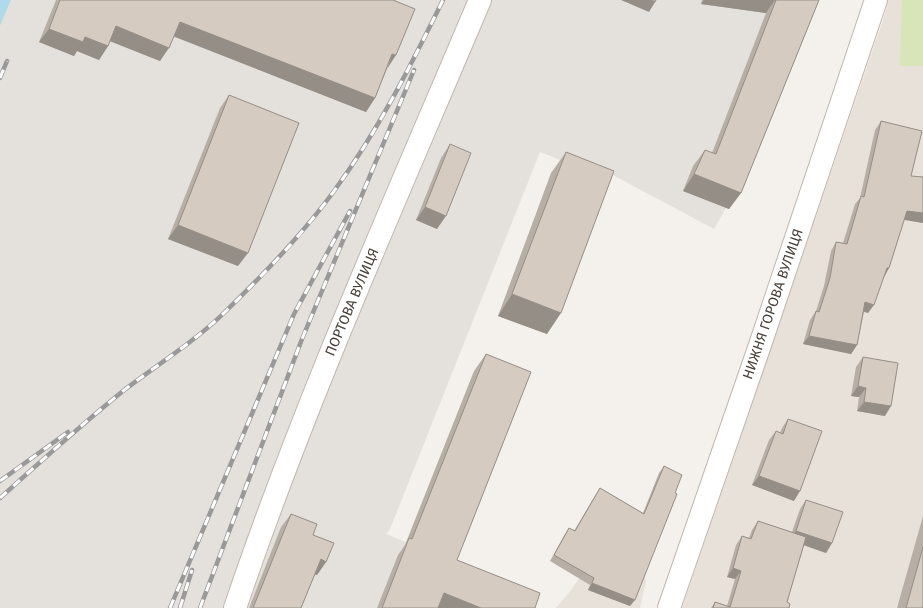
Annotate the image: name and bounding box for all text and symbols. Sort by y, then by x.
street label: НИЖНЯ ГОРОВА ВУЛИЦЯ [739,226,807,382]
street label: ПОРТОВА ВУЛИЦЯ [322,246,382,358]

